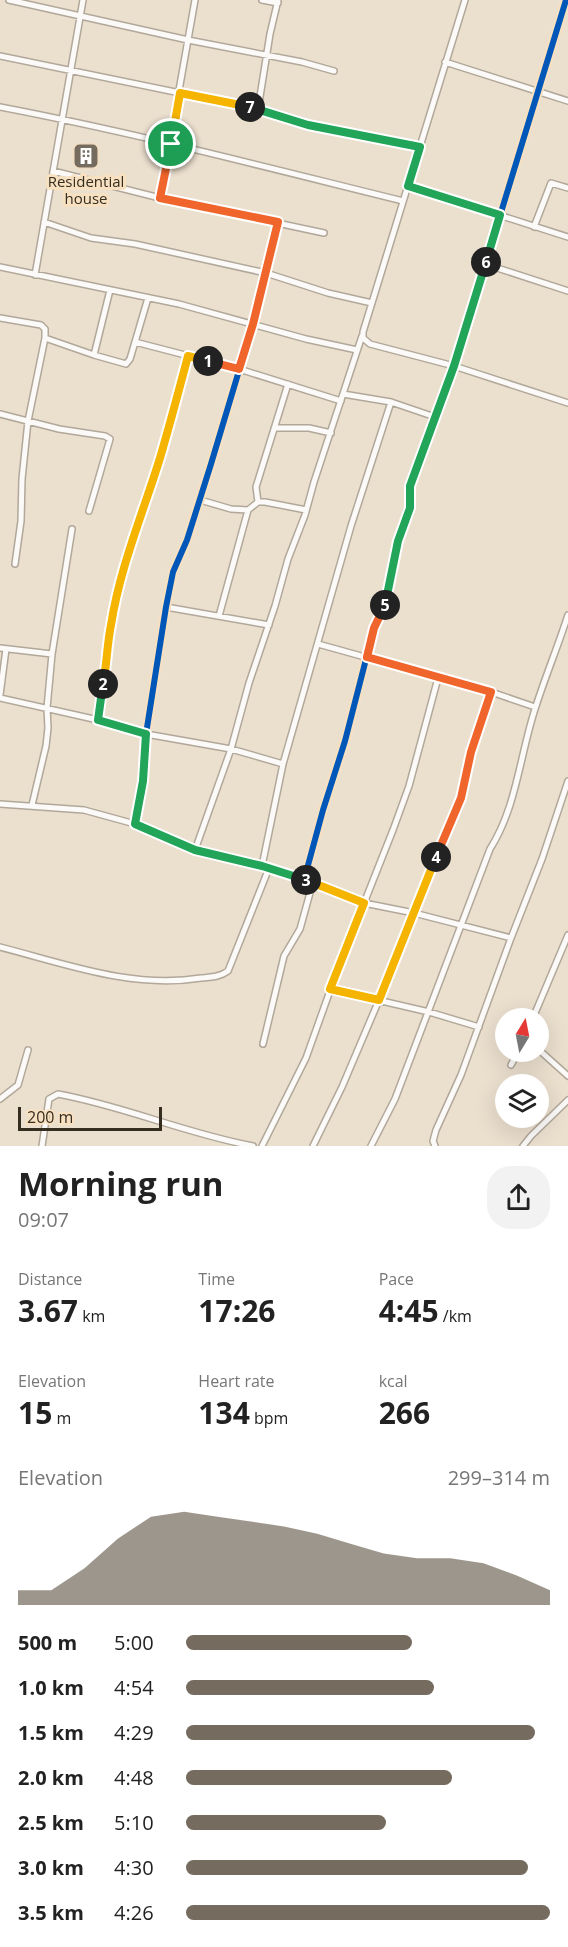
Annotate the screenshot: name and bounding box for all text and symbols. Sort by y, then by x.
pin: 7 [235,92,265,122]
text: 7 [245,96,255,118]
pin [145,118,196,169]
icon: arrive [154,127,187,160]
building icon: Residential house [71,141,101,171]
place label: Residential house [48,171,124,208]
pin: 6 [471,247,501,277]
text: 6 [481,251,491,273]
pin: 1 [193,346,223,376]
text: 1 [203,350,213,372]
pin: 5 [370,590,400,620]
text: 5 [380,594,390,616]
pin: 2 [88,669,118,699]
text: 2 [98,673,108,695]
pin: 4 [421,842,451,872]
text: 4 [431,846,441,868]
pin: 3 [291,865,321,895]
text: 3 [301,869,311,891]
north arrow [495,1008,549,1062]
map controls [495,1008,549,1128]
button: layers [495,1074,549,1128]
scale bar [18,1104,162,1132]
text: 200 m [27,1106,73,1128]
text: Morning run [18,1161,224,1206]
button: share [487,1166,550,1229]
text: 09:07 [18,1206,69,1233]
text: Distance [18,1268,82,1290]
text: Time [198,1268,235,1290]
text: Pace [379,1268,414,1290]
text: 3.67 [18,1290,78,1331]
text: 17:26 [198,1290,276,1331]
text: 4:45 [379,1290,439,1331]
text: km [78,1305,105,1327]
text: /km [439,1305,472,1327]
text: Elevation [18,1370,86,1392]
text: Heart rate [198,1370,275,1392]
text: kcal [379,1370,408,1392]
text: 15 [18,1392,52,1433]
text: 134 [198,1392,250,1433]
text: 266 [379,1392,430,1433]
text: m [52,1407,71,1429]
text: bpm [250,1407,288,1429]
text: Elevation [18,1464,103,1491]
text: 299–314 m [448,1464,550,1491]
text: 500 m [18,1629,77,1656]
text: 5:00 [114,1629,154,1656]
text: 1.0 km [18,1674,84,1701]
text: 4:54 [114,1674,154,1701]
text: 1.5 km [18,1719,84,1746]
text: 4:29 [114,1719,154,1746]
text: 2.0 km [18,1764,84,1791]
text: 4:48 [114,1764,154,1791]
text: 2.5 km [18,1809,84,1836]
text: 5:10 [114,1809,154,1836]
text: 3.0 km [18,1854,84,1881]
text: 4:30 [114,1854,154,1881]
text: 3.5 km [18,1899,84,1926]
text: 4:26 [114,1899,154,1926]

